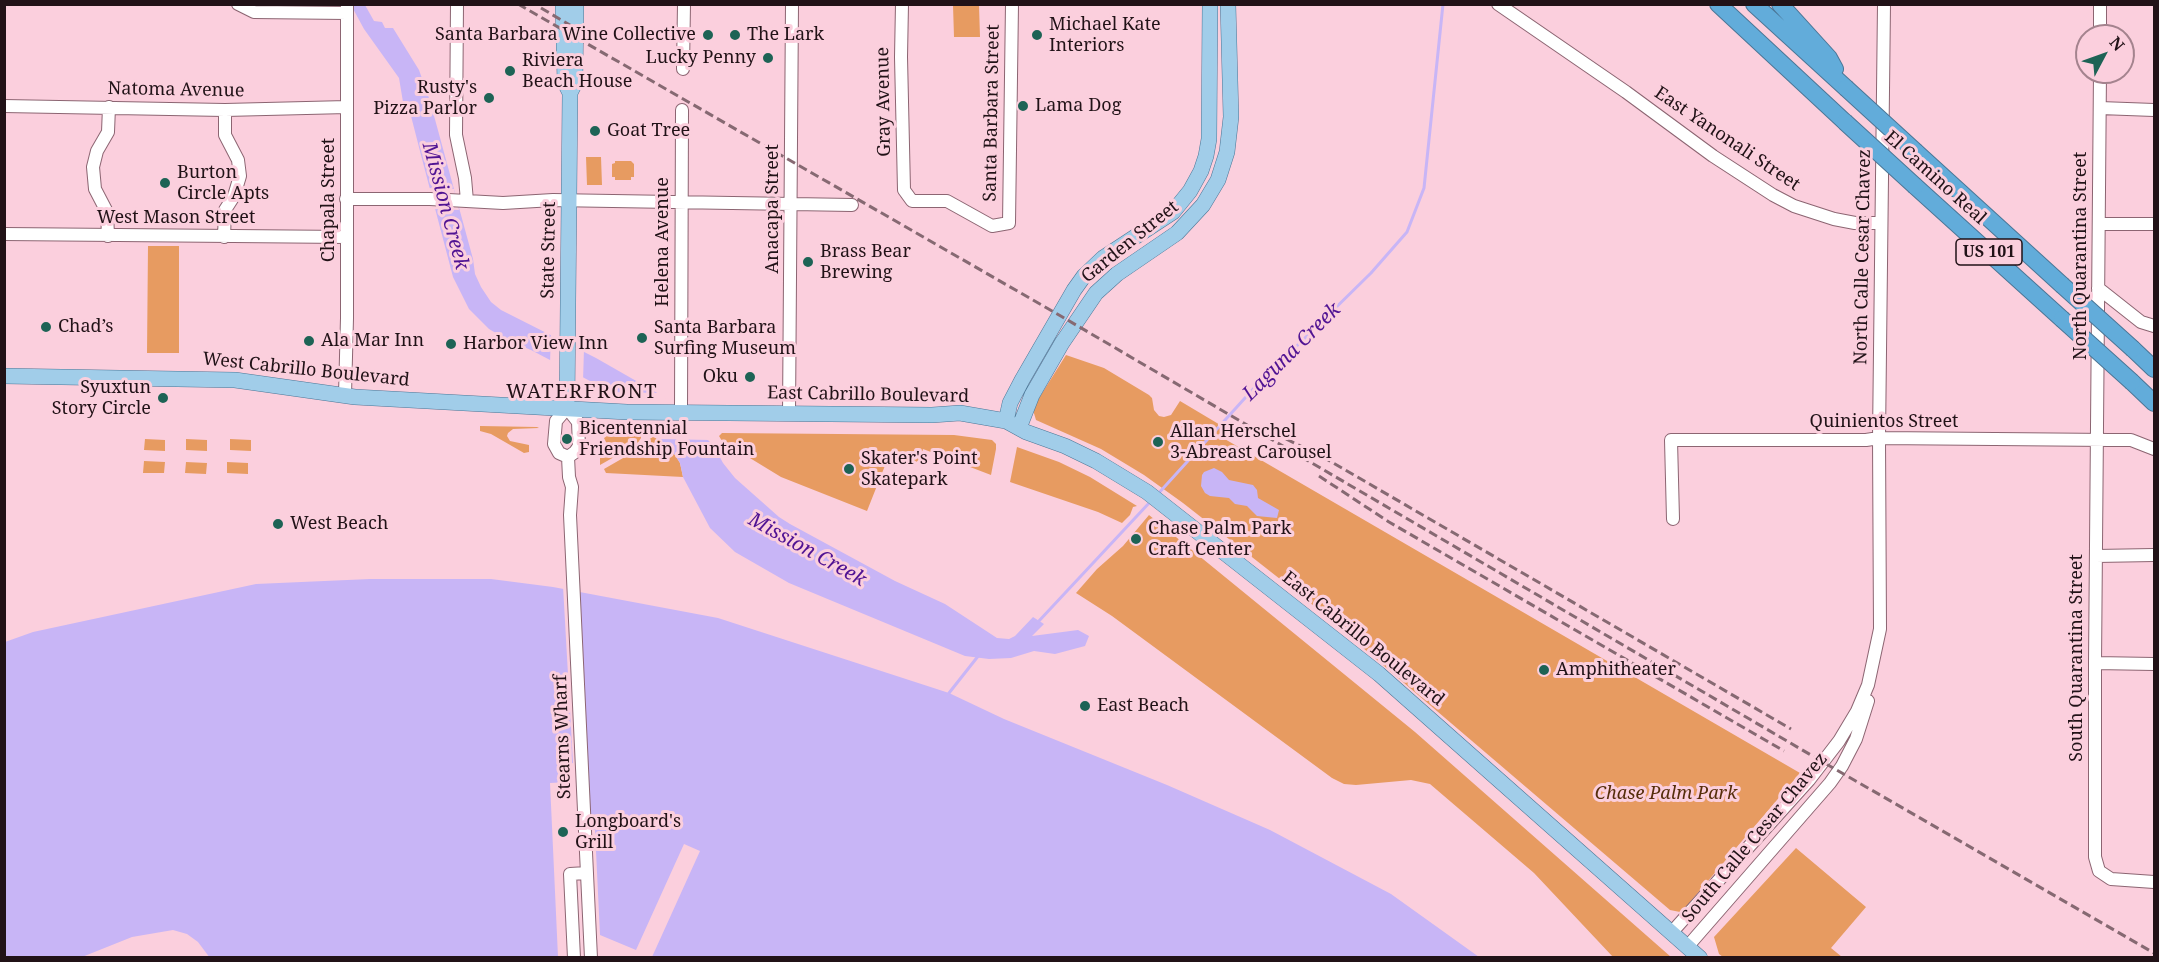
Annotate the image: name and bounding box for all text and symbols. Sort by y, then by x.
place label: Michael Kate Interiors [1049,14,1161,57]
place label: Santa Barbara Wine Collective [435,24,696,46]
place label: The Lark [747,24,824,46]
street label: Santa Barbara Street [980,24,1004,202]
north arrow [2075,24,2135,84]
marker: Santa Barbara Wine Collective [701,28,715,42]
marker: The Lark [728,28,742,42]
marker: Michael Kate Interiors [1030,28,1044,42]
text: N [2105,32,2130,55]
place label: Lucky Penny [646,47,756,69]
street label: Gray Avenue [872,47,896,157]
place label: Riviera Beach House [522,50,632,92]
marker: Lucky Penny [761,51,775,65]
marker: Riviera Beach House [503,64,517,78]
place label: Rusty's Pizza Parlor [373,77,477,119]
street label: Natoma Avenue [107,78,245,102]
street label: East Yanonali Street [1650,82,1804,196]
marker: Rusty's Pizza Parlor [482,91,496,105]
place label: Lama Dog [1035,95,1121,117]
marker: Lama Dog [1016,99,1030,113]
place label: Goat Tree [607,120,690,142]
marker: Goat Tree [588,124,602,138]
street label: El Camino Real [1880,127,1990,229]
street label: Chapala Street [318,138,340,262]
water label: Mission Creek [416,140,474,272]
street label: Anacapa Street [762,144,784,274]
street label: North Calle Cesar Chavez [1850,149,1876,365]
street label: North Quarantina Street [2070,152,2092,360]
place label: Burton Circle Apts [177,162,269,204]
marker: Burton Circle Apts [158,176,172,190]
street label: Helena Avenue [652,177,674,307]
street label: Garden Street [1077,196,1183,288]
street label: State Street [537,201,561,299]
street label: West Mason Street [97,207,255,229]
road number: US 101 [1956,239,2022,265]
place label: Brass Bear Brewing [820,241,911,284]
marker: Brass Bear Brewing [801,255,815,269]
water label: Laguna Creek [1238,298,1346,406]
place label: Chad’s [58,316,113,338]
place label: Santa Barbara Surfing Museum [654,317,796,360]
marker: Chad’s [39,320,53,334]
place label: Ala Mar Inn [321,330,424,352]
marker: Santa Barbara Surfing Museum [635,331,649,345]
place label: Harbor View Inn [463,333,608,355]
marker: Ala Mar Inn [302,334,316,348]
marker: Harbor View Inn [444,337,458,351]
street label: West Cabrillo Boulevard [201,348,411,392]
place label: Oku [703,366,738,388]
marker: Oku [743,370,757,384]
place label: Syuxtun Story Circle [52,377,151,420]
district label: WATERFRONT [506,380,658,404]
street label: East Cabrillo Boulevard [767,382,969,408]
marker: Syuxtun Story Circle [156,391,170,405]
street label: Quinientos Street [1810,411,1958,433]
place label: Bicentennial Friendship Fountain [579,418,754,460]
place label: Allan Herschel 3-Abreast Carousel [1170,421,1332,464]
marker: Bicentennial Friendship Fountain [560,432,574,446]
marker: Allan Herschel 3-Abreast Carousel [1151,435,1165,449]
place label: Skater's Point Skatepark [861,448,978,490]
marker: Skater's Point Skatepark [842,462,856,476]
water label: Mission Creek [744,508,870,592]
place label: West Beach [290,513,388,535]
marker: West Beach [271,517,285,531]
place label: Chase Palm Park Craft Center [1148,518,1291,560]
marker: Chase Palm Park Craft Center [1129,532,1143,546]
street label: South Quarantina Street [2066,554,2088,762]
street label: East Cabrillo Boulevard [1278,567,1448,711]
place label: Amphitheater [1556,659,1676,681]
marker: Amphitheater [1537,663,1551,677]
street label: Stearns Wharf [550,675,576,799]
place label: East Beach [1097,695,1189,717]
marker: East Beach [1078,699,1092,713]
street label: South Calle Cesar Chavez [1678,749,1832,927]
park label: Chase Palm Park [1595,783,1737,805]
place label: Longboard's Grill [575,811,681,854]
marker: Longboard's Grill [556,825,570,839]

